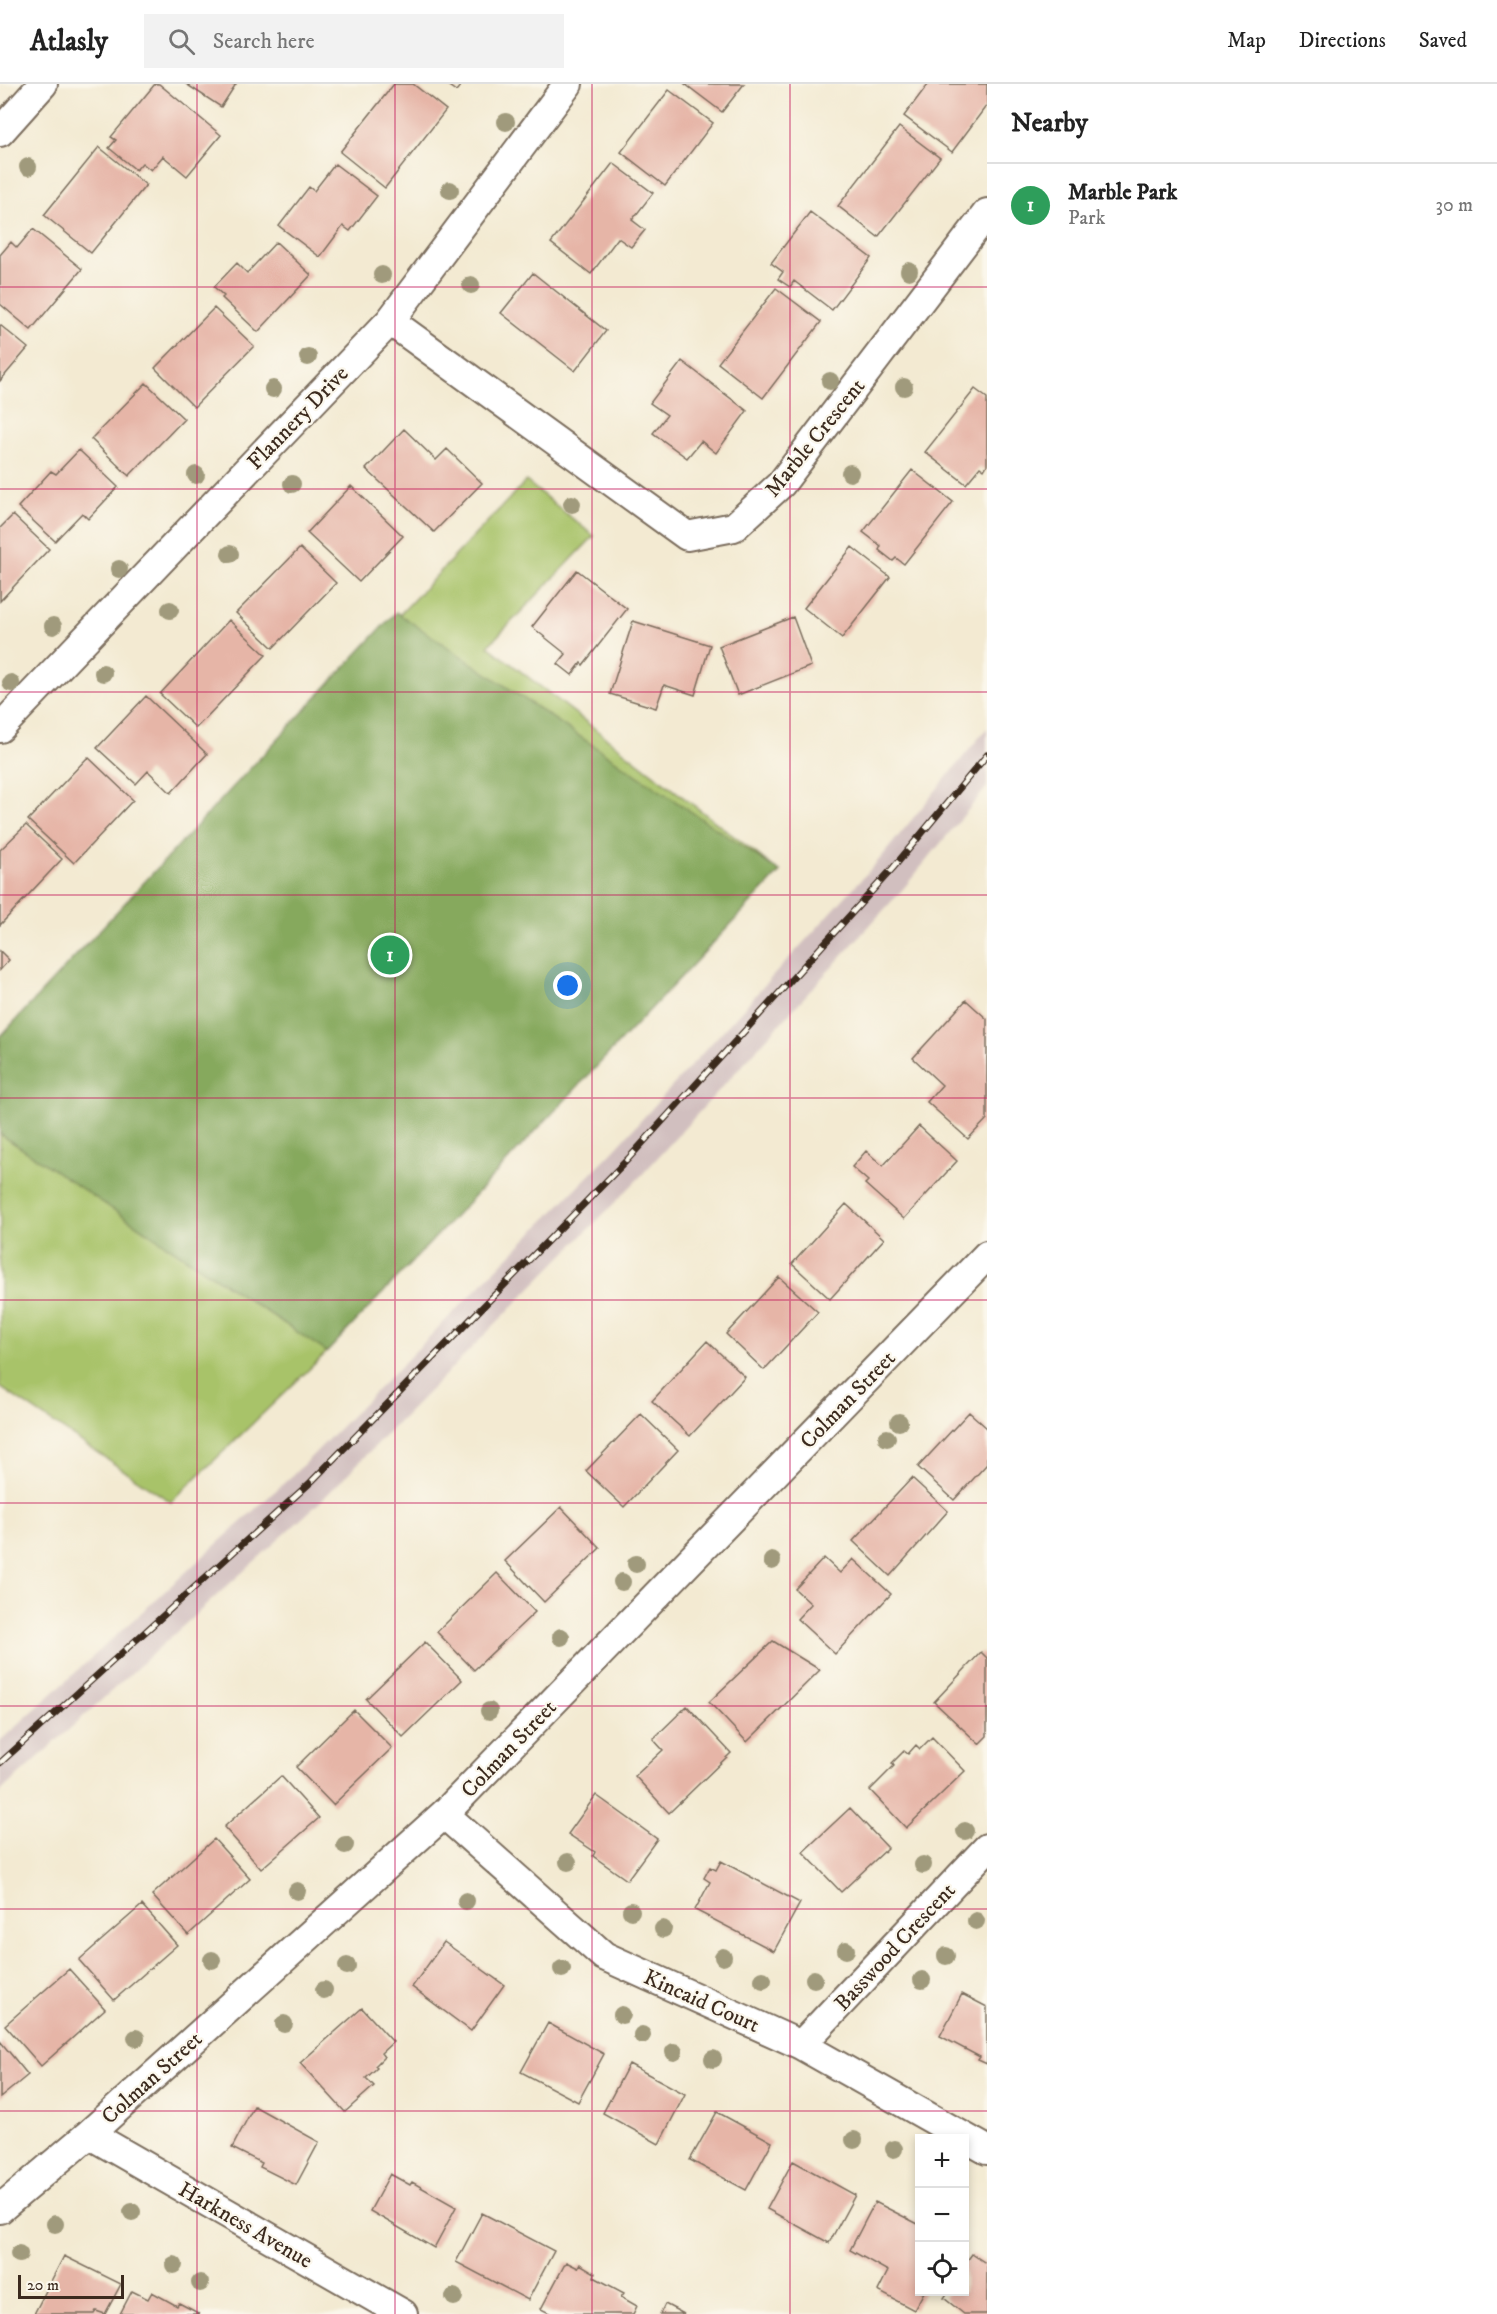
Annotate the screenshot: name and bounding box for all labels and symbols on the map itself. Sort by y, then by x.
street label: Flannery Drive [242,361,354,476]
street label: Marble Crescent [759,373,871,503]
pin: 1 [370,932,410,978]
your location [553,971,582,1000]
street label: Colman Street [795,1345,902,1455]
street label: Colman Street [456,1694,563,1804]
street label: Basswood Crescent [829,1877,961,2017]
street label: Kincaid Court [639,1964,763,2039]
street label: Colman Street [96,2026,208,2130]
street label: Harkness Avenue [173,2176,317,2275]
scale bar [18,2272,124,2300]

